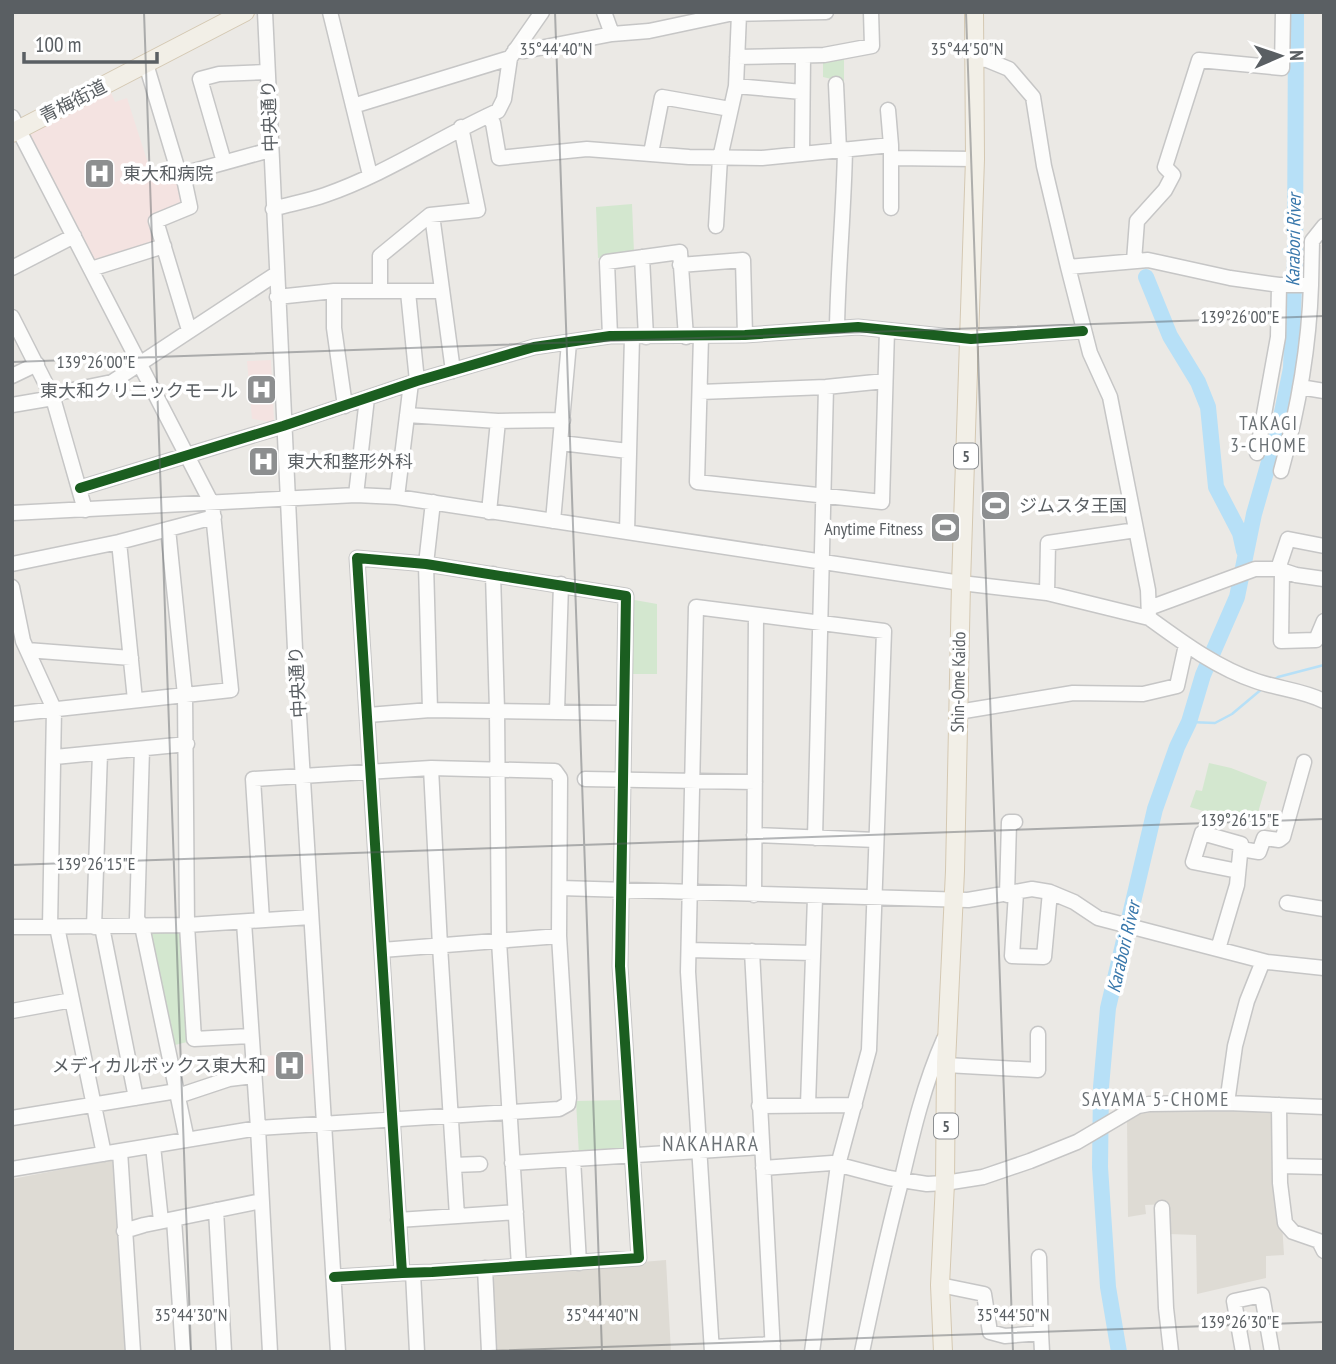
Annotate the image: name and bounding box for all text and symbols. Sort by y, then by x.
scale bar [24,21,158,65]
north arrow [1245,21,1315,91]
text: 100 m [35,31,81,58]
text: 35°44'40"N [520,37,592,60]
text: 35°44'50"N [931,37,1003,60]
text: N [1285,50,1309,61]
street label: 青梅街道 [36,74,110,128]
street label: 中央通り [256,80,282,152]
hospital icon: 東大和病院 [83,156,117,190]
place label: 東大和病院 [123,162,213,185]
water label: Karabori River [1280,191,1306,287]
text: 139°26'00"E [1201,305,1279,328]
text: 139°26'00"E [57,350,135,373]
hospital icon: 東大和クリニックモール [244,373,278,407]
place label: 東大和クリニックモール [40,379,238,402]
district label: TAKAGI 3-CHOME [1230,411,1308,457]
hospital icon: 東大和整形外科 [247,444,281,478]
road number: 5 [954,444,978,468]
place label: 東大和整形外科 [287,450,413,473]
sports icon: ジムスタ王国 [979,488,1013,522]
place label: ジムスタ王国 [1019,494,1127,517]
sports icon: Anytime Fitness [929,511,963,545]
place label: Anytime Fitness [824,517,923,540]
street label: Shin-Ome Kaido [946,631,970,733]
street label: 中央通り [284,645,310,719]
text: 139°26'15"E [1201,808,1279,831]
text: 139°26'15"E [57,852,135,875]
water label: Karabori River [1101,896,1146,995]
hospital icon: メディカルボックス東大和 [272,1048,306,1082]
place label: メディカルボックス東大和 [52,1054,266,1077]
district label: SAYAMA 5-CHOME [1082,1087,1230,1111]
road number: 5 [934,1114,958,1138]
district label: NAKAHARA [662,1130,760,1157]
text: 35°44'30"N [155,1303,227,1326]
text: 35°44'40"N [566,1303,638,1326]
text: 35°44'50"N [977,1303,1049,1326]
text: 139°26'30"E [1201,1310,1279,1333]

